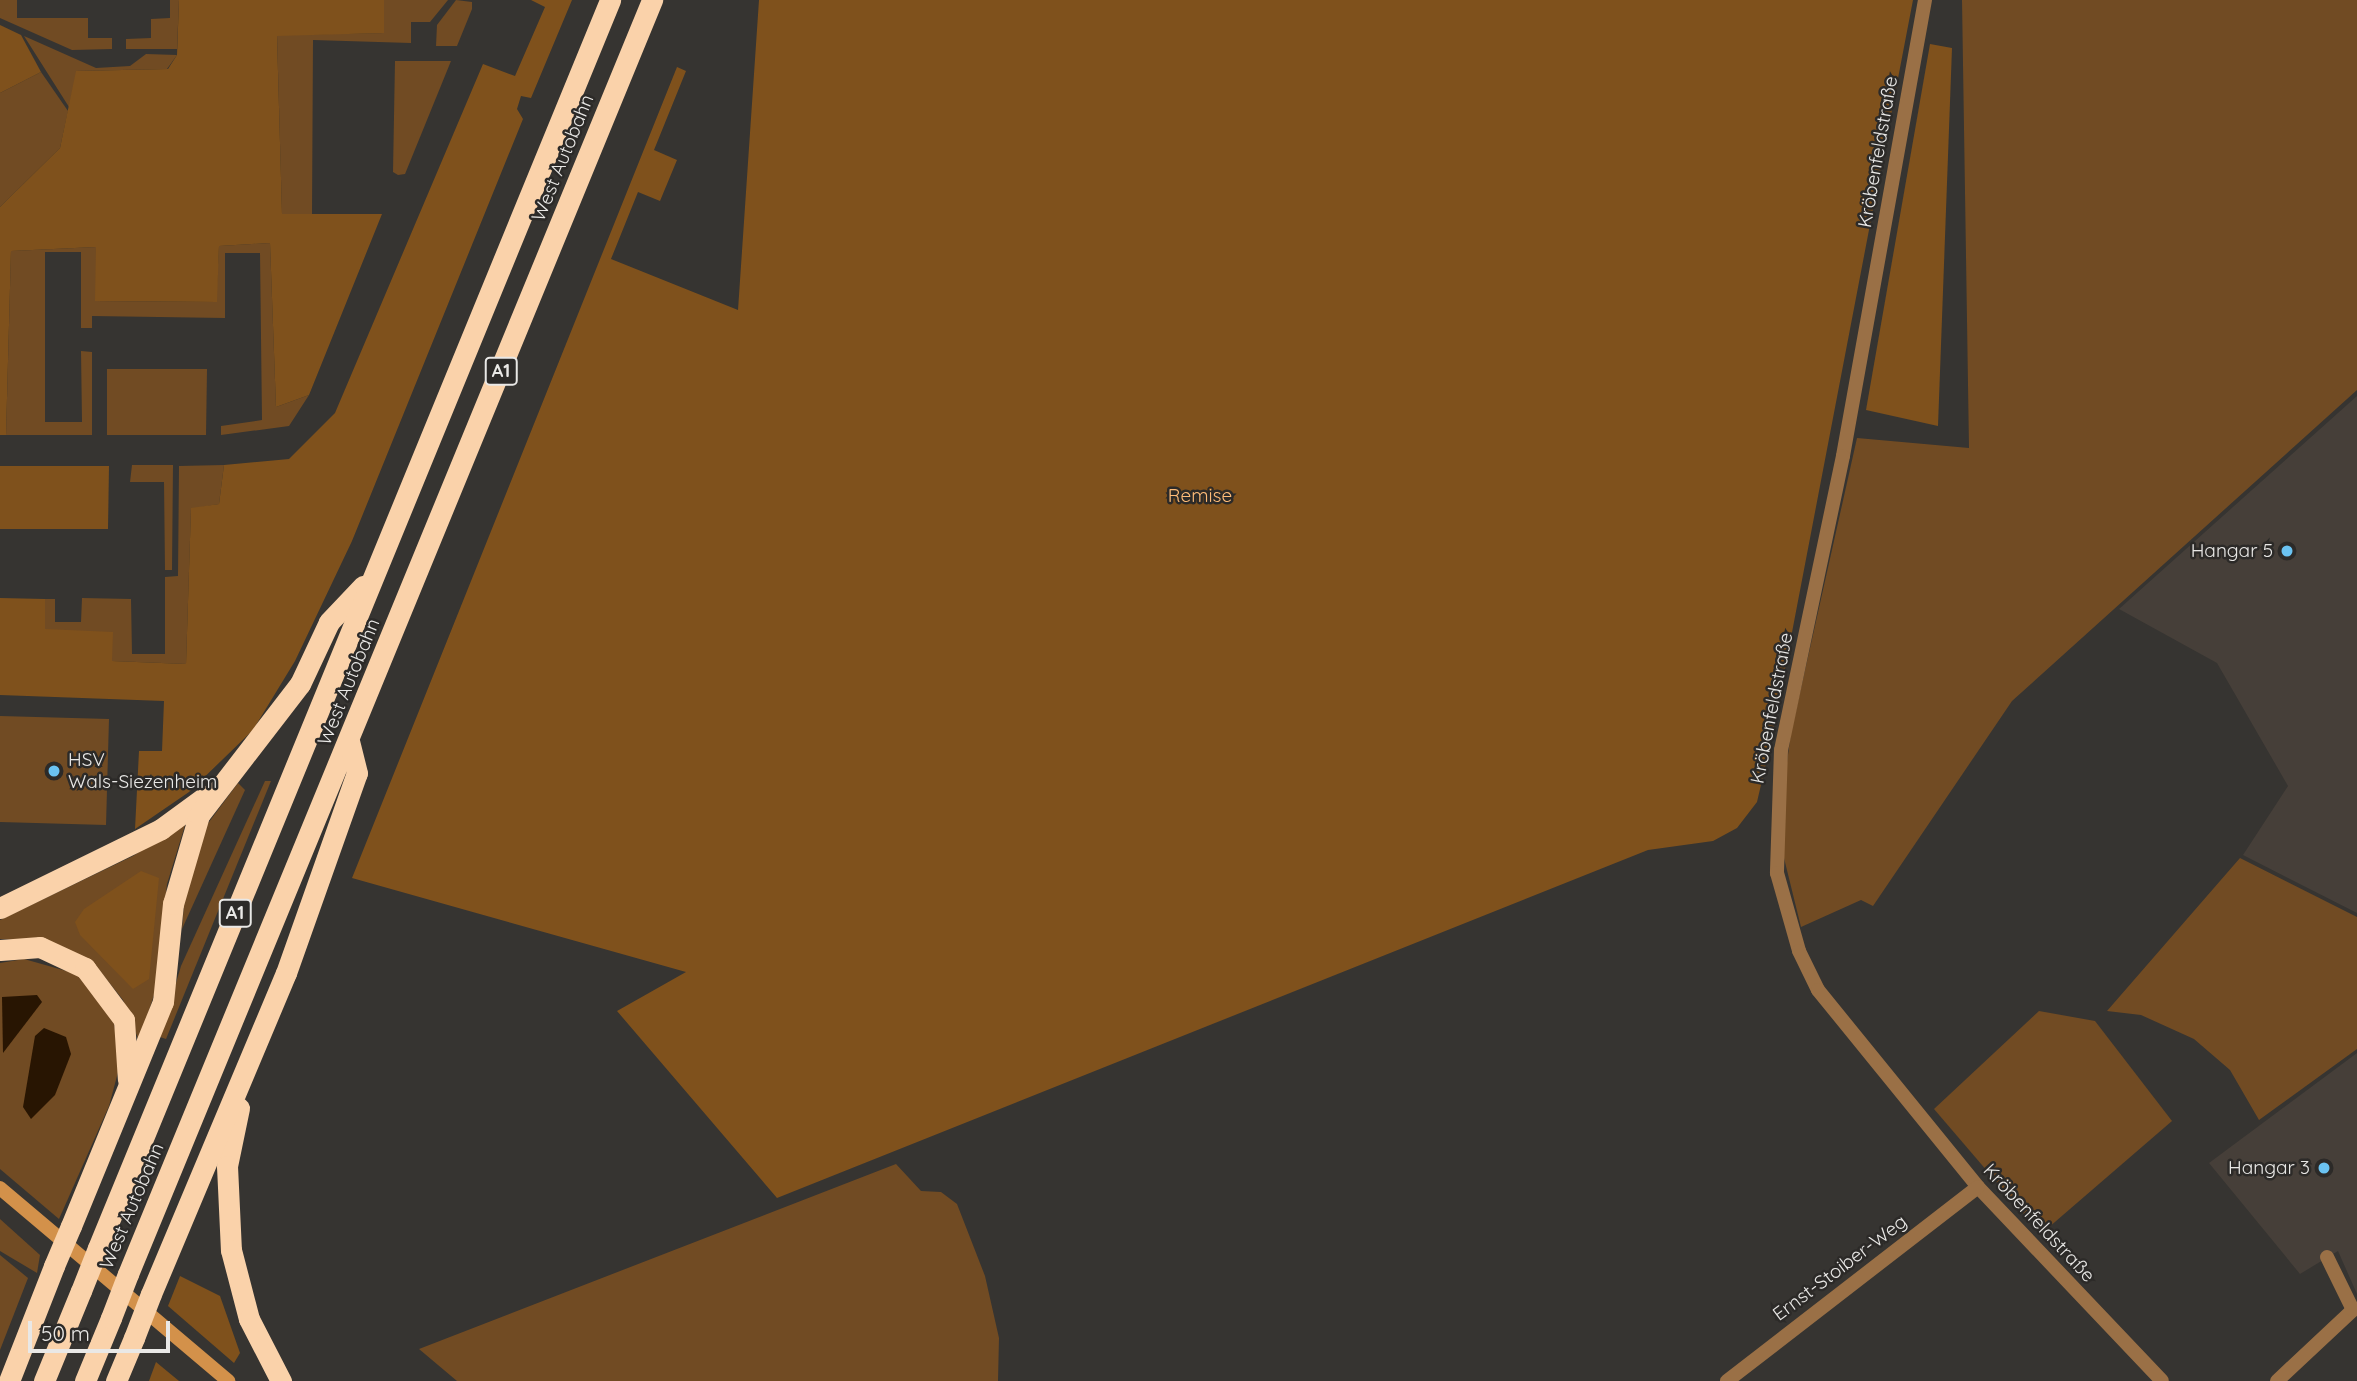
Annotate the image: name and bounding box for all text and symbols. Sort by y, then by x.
street label: Kröbenfeldstraße [1853,74,1903,230]
street label: West Autobahn [527,91,599,225]
road number: A1 [484,356,518,386]
park label: Remise [1168,485,1232,507]
place label: Hangar 5 [2191,540,2273,562]
marker: Hangar 5 [2279,543,2295,559]
street label: West Autobahn [313,615,385,749]
street label: Kröbenfeldstraße [1746,631,1798,785]
place label: HSV Wals-Siezenheim [68,749,217,793]
marker: HSV Wals-Siezenheim [46,763,62,779]
road number: A1 [218,898,252,928]
street label: West Autobahn [95,1139,169,1273]
place label: Hangar 3 [2228,1157,2310,1179]
street label: Kröbenfeldstraße [1978,1159,2100,1287]
marker: Hangar 3 [2316,1160,2332,1176]
street label: Ernst-Stoiber-Weg [1768,1210,1912,1326]
scale bar [32,1308,173,1352]
text: 50 m [41,1320,90,1346]

